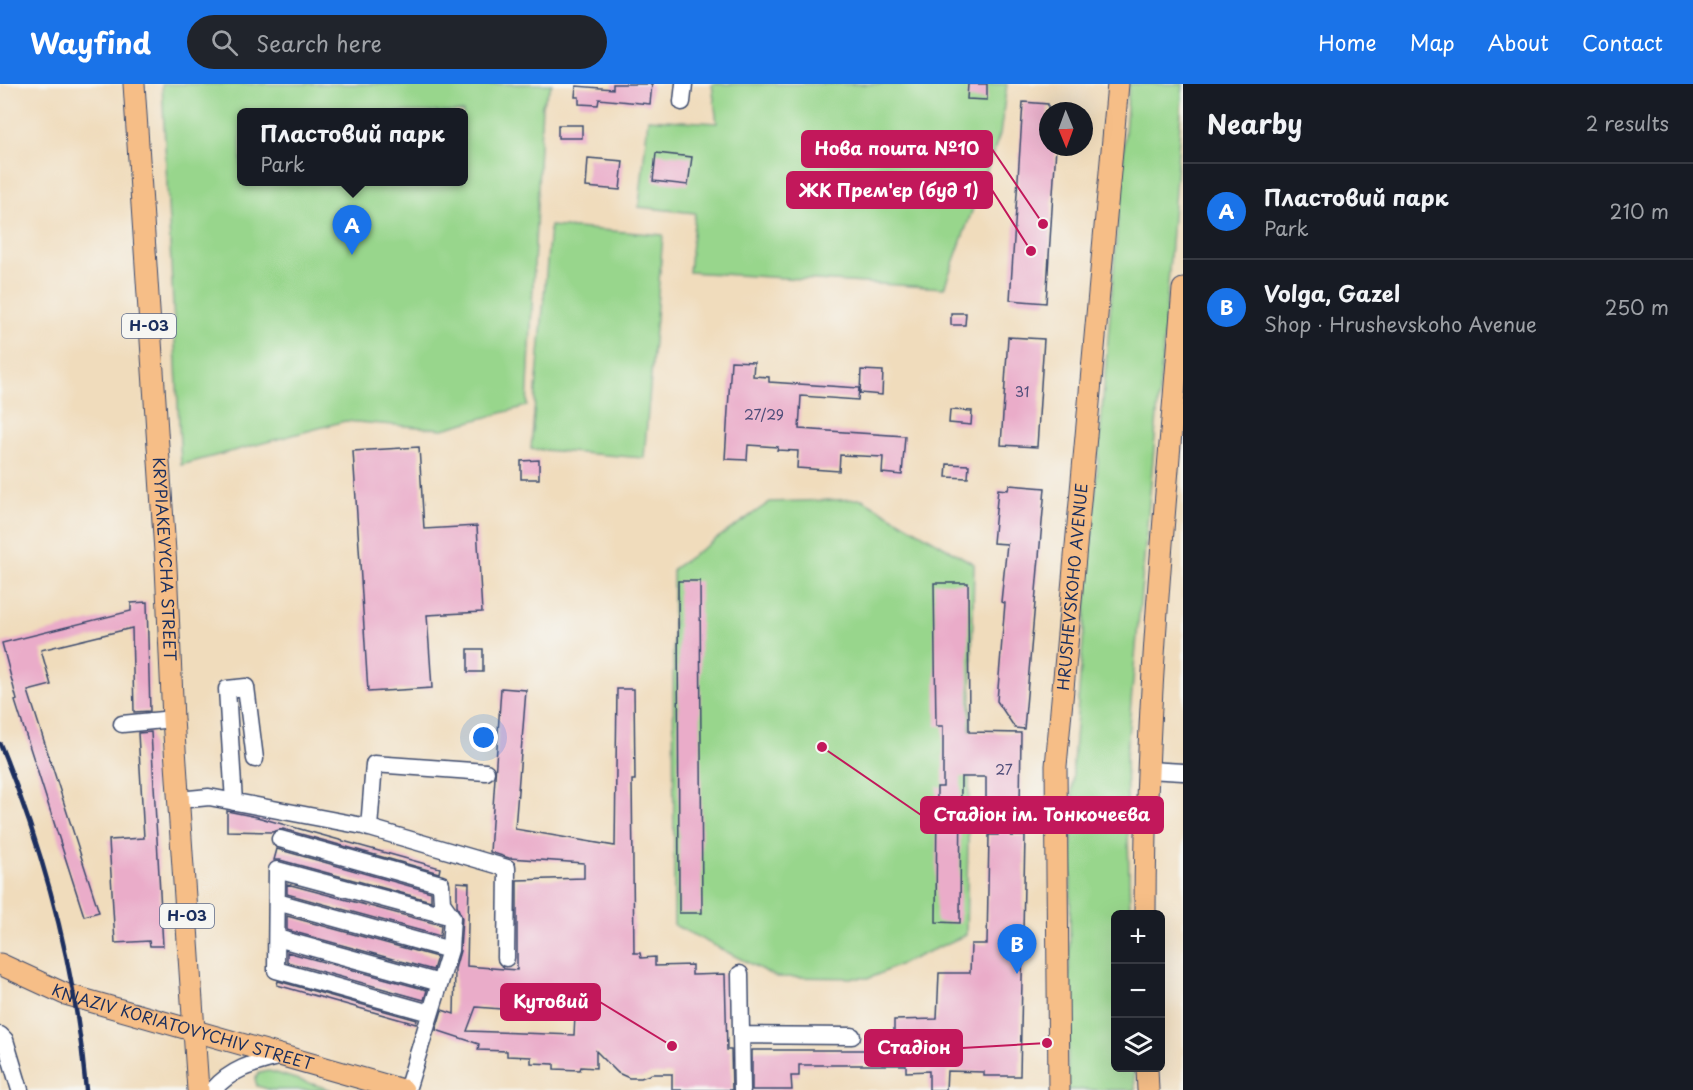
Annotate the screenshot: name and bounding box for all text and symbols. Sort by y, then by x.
search box [187,15,607,69]
text: Wayfind [30,21,151,64]
icon: search [208,26,241,59]
text: Search here [256,26,382,59]
text: Home [1318,26,1377,58]
text: Map [1410,26,1455,58]
text: About [1488,26,1549,58]
text: Contact [1582,26,1663,58]
north arrow [1039,102,1093,156]
text: Nearby [1207,104,1302,143]
popup [237,108,468,186]
text: 2 results [1586,108,1669,138]
text: Пластовий парк [260,116,445,149]
callout: Нова пошта №10 [802,131,992,167]
text: Нова пошта №10 [815,134,979,161]
text: Park [260,149,305,179]
callout: ЖК Прем'єр (буд 1) [787,172,992,208]
text: ЖК Прем'єр (буд 1) [798,176,979,203]
text: Пластовий парк [1264,180,1448,213]
text: A [1219,196,1234,226]
text: 210 m [1610,196,1669,226]
pin: A [332,206,372,255]
text: Park [1264,213,1309,243]
text: Volga, Gazel [1264,276,1400,309]
text: B [1220,292,1233,322]
text: 250 m [1605,292,1669,322]
text: Shop · Hrushevskoho Avenue [1264,309,1537,339]
road number: Н-03 [122,314,176,338]
house number: 31 [1015,381,1029,402]
house number: 27/29 [744,404,784,425]
street label: KRYPIAKEVYCHA STREET [148,456,183,662]
street label: HRUSHEVSKOHO AVENUE [1050,482,1093,691]
your location [469,723,498,752]
house number: 27 [995,759,1013,780]
callout: Стадіон ім. Тонкочеєва [921,797,1163,833]
text: Стадіон ім. Тонкочеєва [934,800,1151,827]
road number: Н-03 [160,904,214,928]
map controls [1111,910,1165,1072]
button: + [1111,910,1165,964]
pin: B [998,924,1036,974]
button: − [1111,964,1165,1018]
street label: KNIAZIV KORIATOVYCHIV STREET [48,977,317,1075]
callout: Кутовий [501,984,600,1020]
text: Кутовий [513,987,589,1014]
button: layers [1111,1018,1165,1072]
callout: Стадіон [865,1030,962,1066]
text: Стадіон [877,1033,951,1060]

